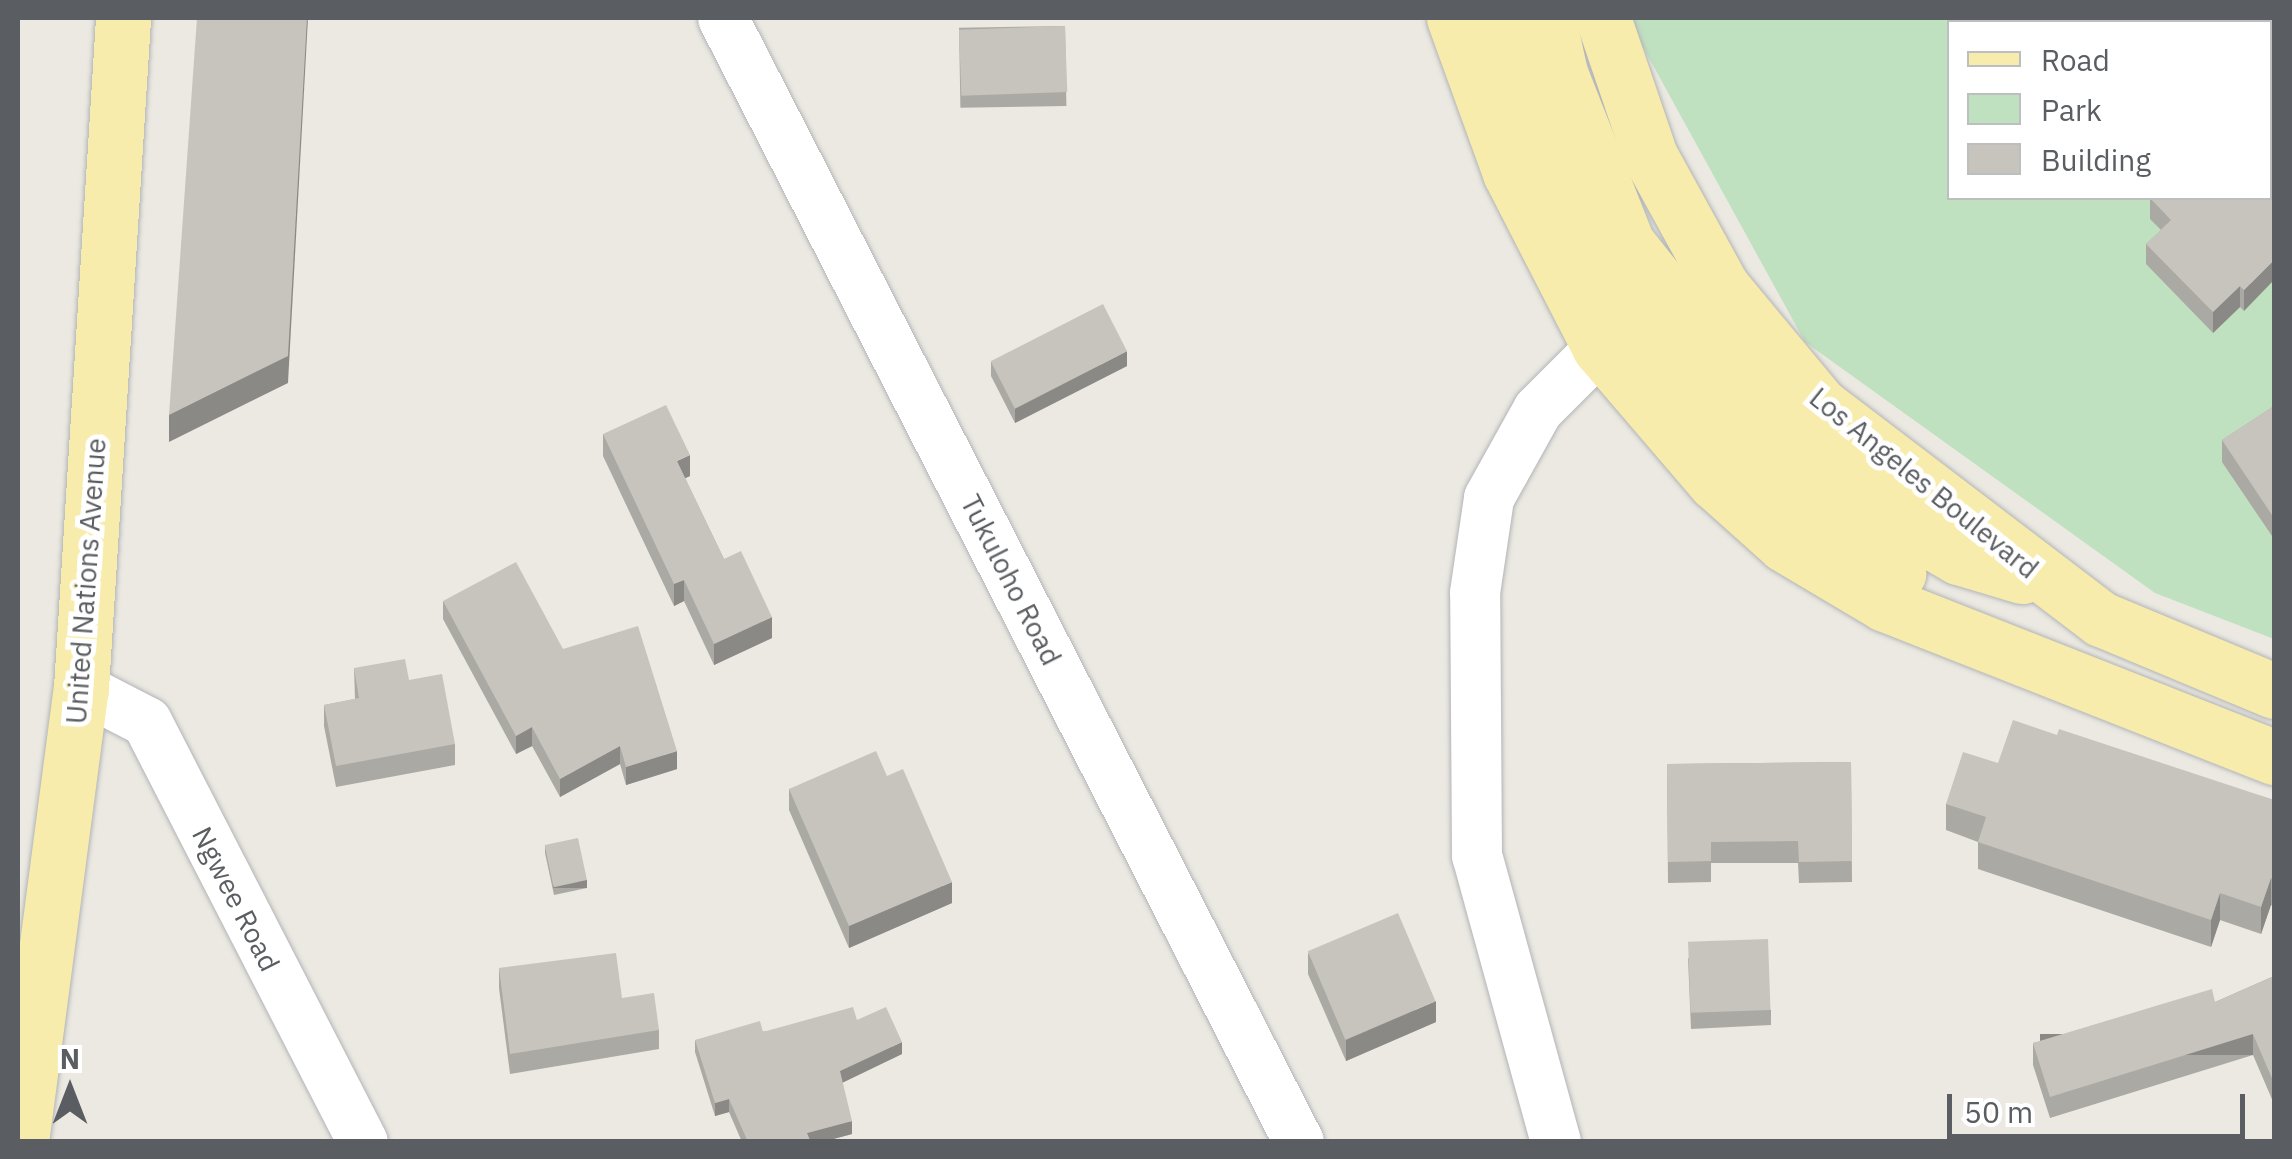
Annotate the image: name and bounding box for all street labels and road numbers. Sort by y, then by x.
street label: Los Angeles Boulevard [1803,381,2045,585]
street label: United Nations Avenue [59,437,113,725]
street label: Tukuloho Road [954,489,1068,671]
street label: Ngwee Road [185,821,287,977]

